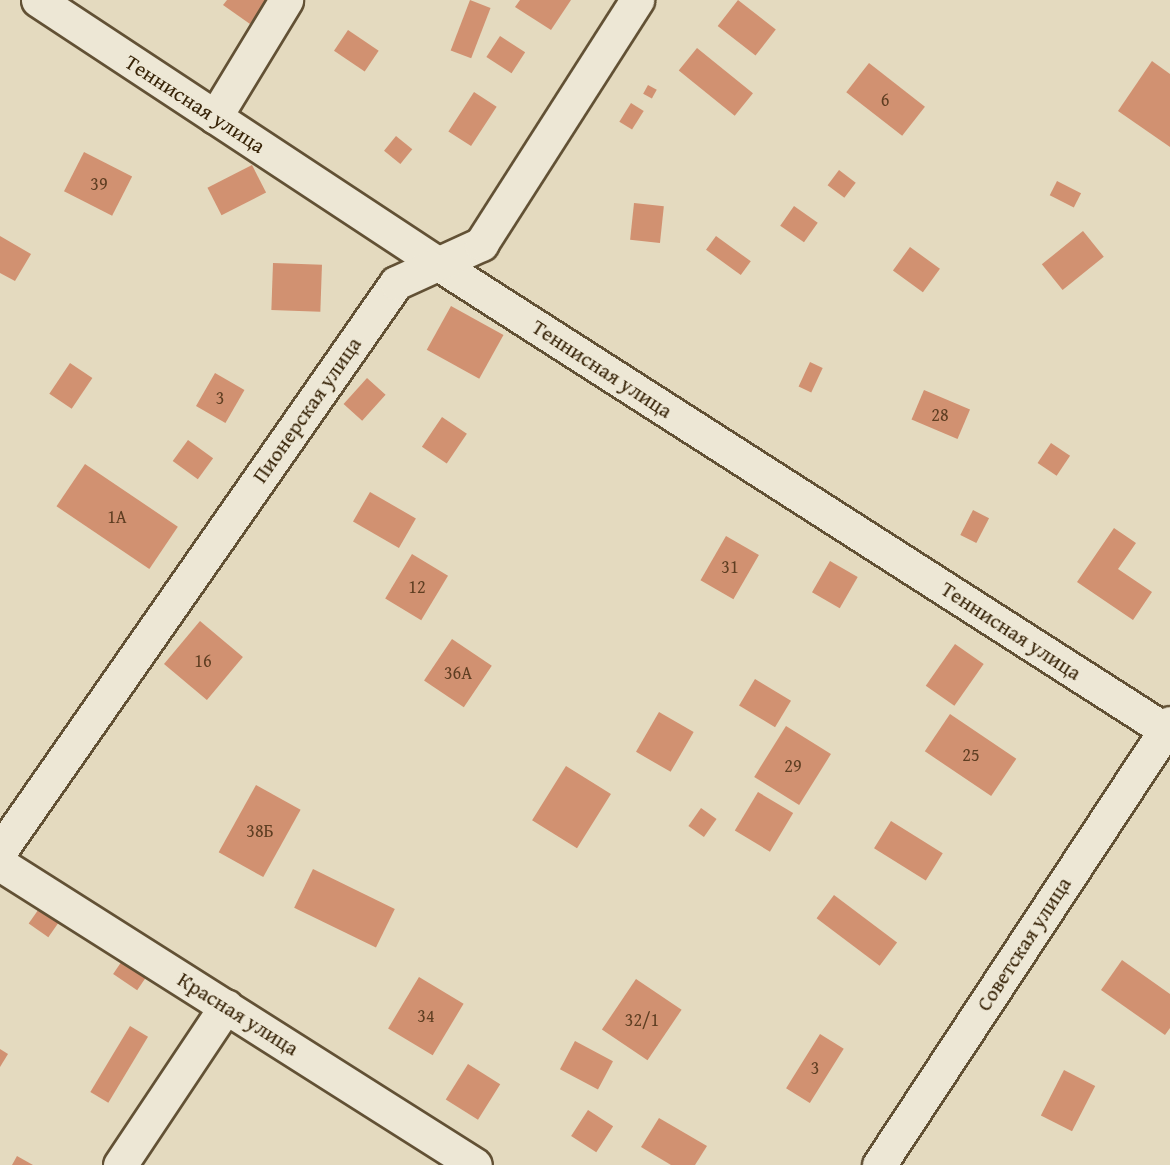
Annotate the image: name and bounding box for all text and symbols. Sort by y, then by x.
street label: Теннисная улица [120,49,270,159]
house number: 6 [881,89,889,111]
house number: 39 [90,173,108,195]
street label: Теннисная улица [527,314,677,424]
street label: Пионерская улица [247,332,367,488]
house number: 3 [216,387,224,409]
house number: 28 [931,404,949,426]
house number: 1А [107,506,127,528]
house number: 31 [721,556,739,578]
house number: 12 [408,576,426,598]
street label: Теннисная улица [936,576,1086,686]
house number: 16 [194,650,212,672]
house number: 36А [444,662,472,684]
house number: 25 [962,744,980,766]
house number: 29 [784,755,802,777]
house number: 38Б [246,820,274,842]
street label: Советская улица [971,872,1077,1016]
street label: Красная улица [173,967,303,1061]
house number: 34 [417,1005,435,1027]
house number: 32/1 [625,1009,659,1031]
house number: 3 [811,1057,819,1079]

